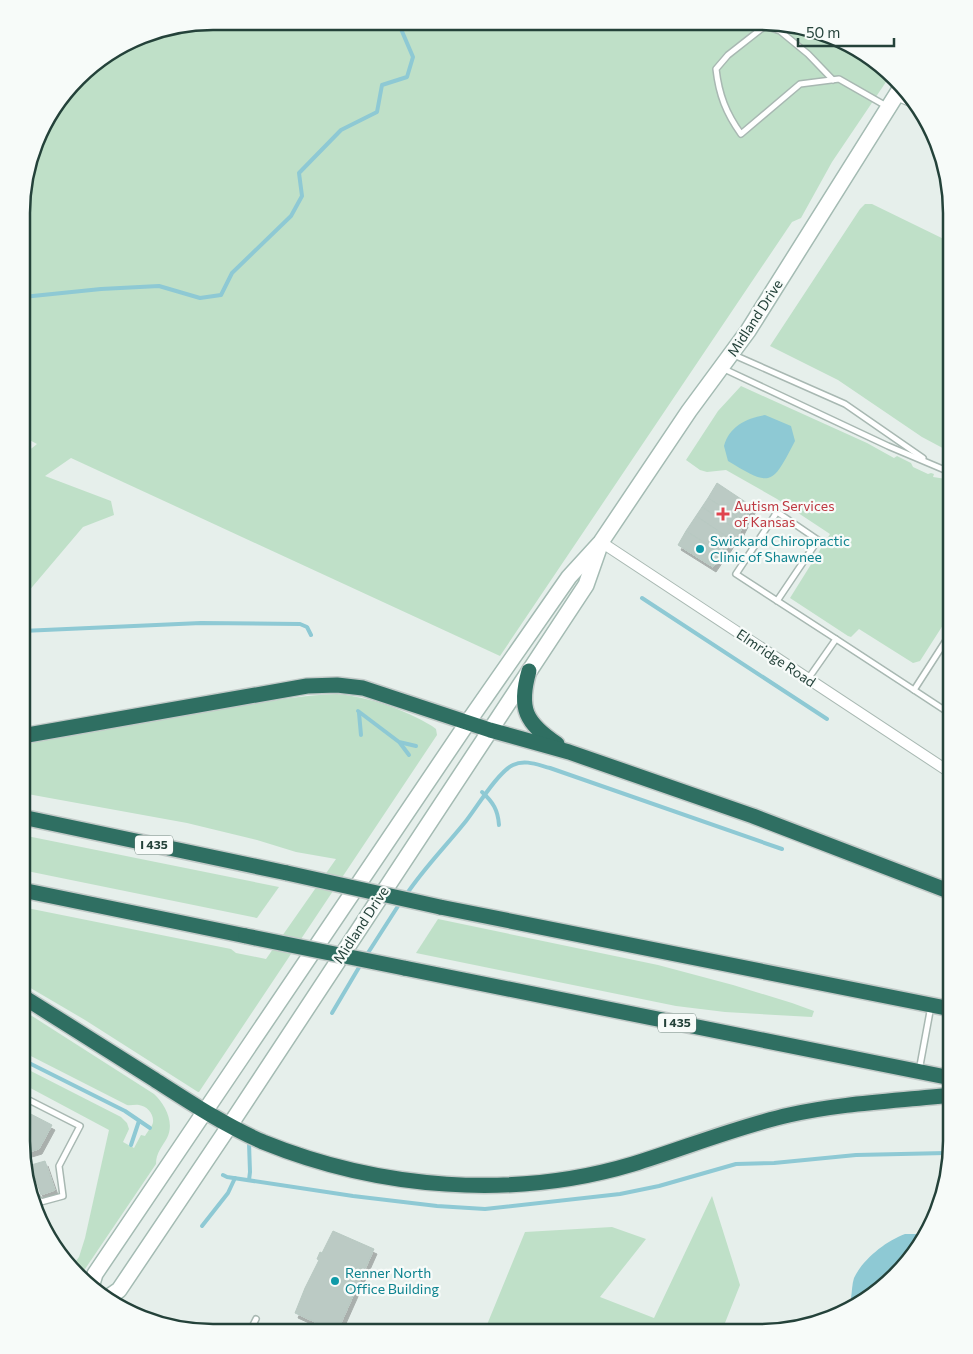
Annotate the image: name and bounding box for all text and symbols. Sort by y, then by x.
scale bar [798,15,894,47]
text: 50 m [806,23,840,41]
street label: Midland Drive [723,276,786,360]
place label: Autism Services of Kansas [734,497,835,530]
marker: Autism Services of Kansas [716,507,730,521]
place label: Swickard Chiropractic Clinic of Shawnee [710,532,850,565]
marker: Swickard Chiropractic Clinic of Shawnee [694,543,706,555]
street label: Elmridge Road [734,625,819,690]
road number: I 435 [135,836,173,854]
street label: Midland Drive [329,883,392,967]
road number: I 435 [658,1014,696,1032]
place label: Renner North Office Building [345,1264,439,1297]
marker: Renner North Office Building [329,1275,341,1287]

